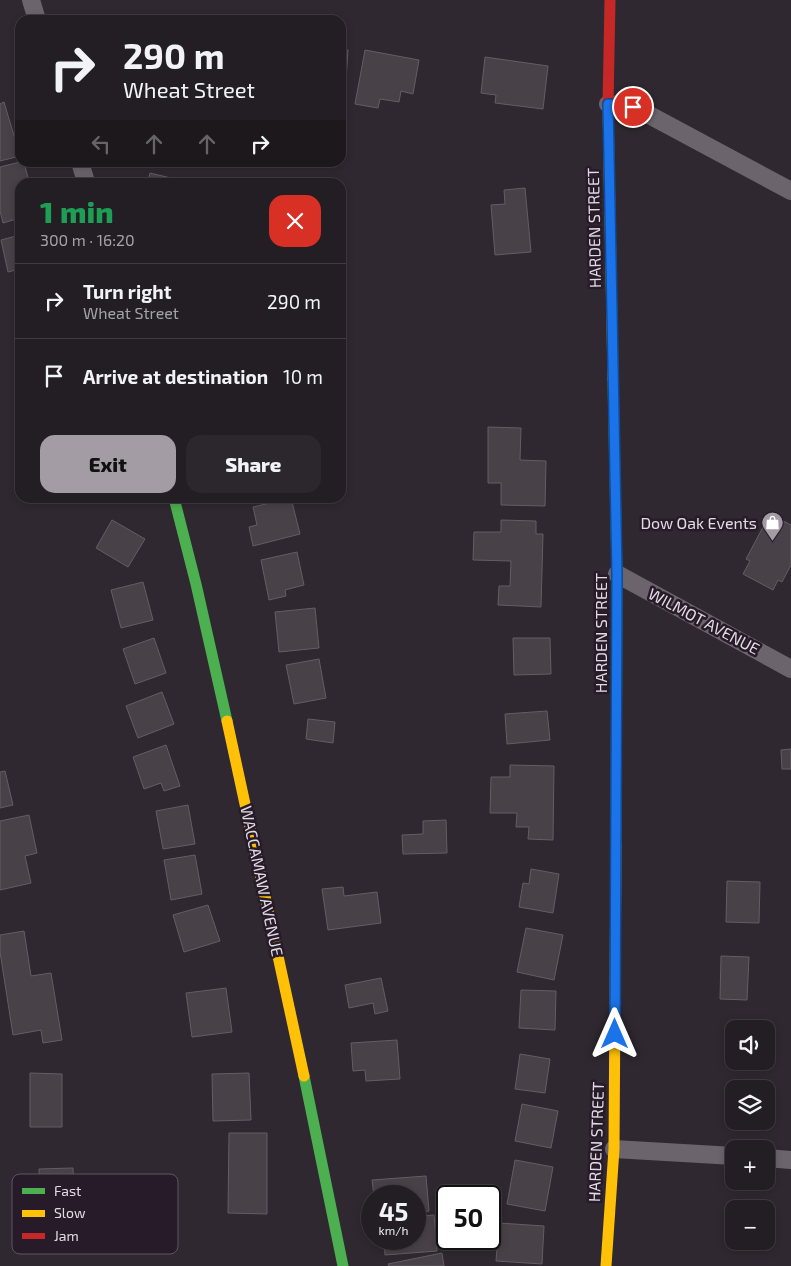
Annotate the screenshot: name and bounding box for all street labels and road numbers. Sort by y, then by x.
street label: HARDEN STREET [583,168,604,288]
street label: HARDEN STREET [591,573,610,693]
street label: WILMOT AVENUE [645,583,763,658]
street label: WACCAMAW AVENUE [237,804,288,958]
street label: HARDEN STREET [584,1082,607,1202]

